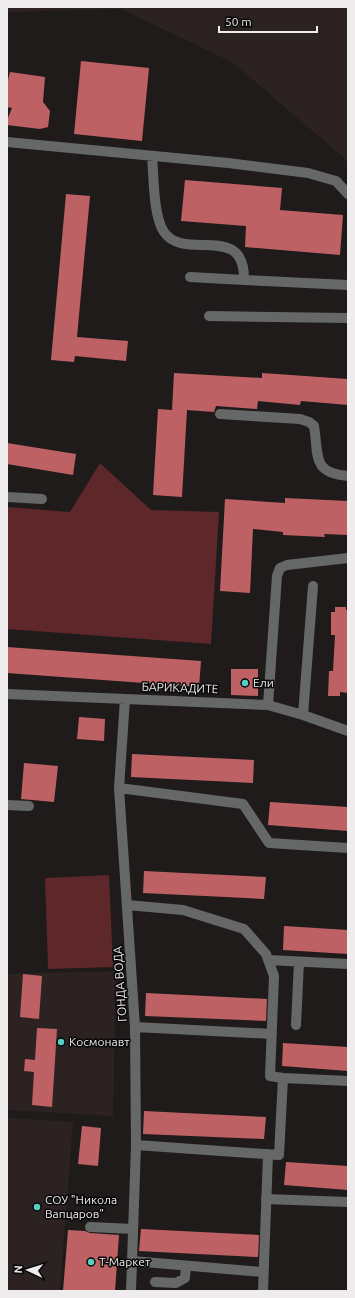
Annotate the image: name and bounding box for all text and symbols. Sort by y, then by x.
scale bar [219,8,317,34]
text: 50 m [225,15,252,28]
place label: Ели [253,676,274,689]
marker: Ели [240,678,250,688]
street label: БАРИКАДИТЕ [141,680,219,695]
street label: ГОНДА ВОДА [110,946,129,1022]
place label: Космонавт [69,1035,130,1048]
marker: Космонавт [56,1037,66,1047]
place label: СОУ "Никола Вапцаров" [45,1193,117,1220]
marker: СОУ "Никола Вапцаров" [32,1202,42,1212]
north arrow [8,1250,48,1290]
place label: Т-Маркет [99,1255,151,1268]
marker: Т-Маркет [86,1257,96,1267]
text: N [12,1265,24,1274]

